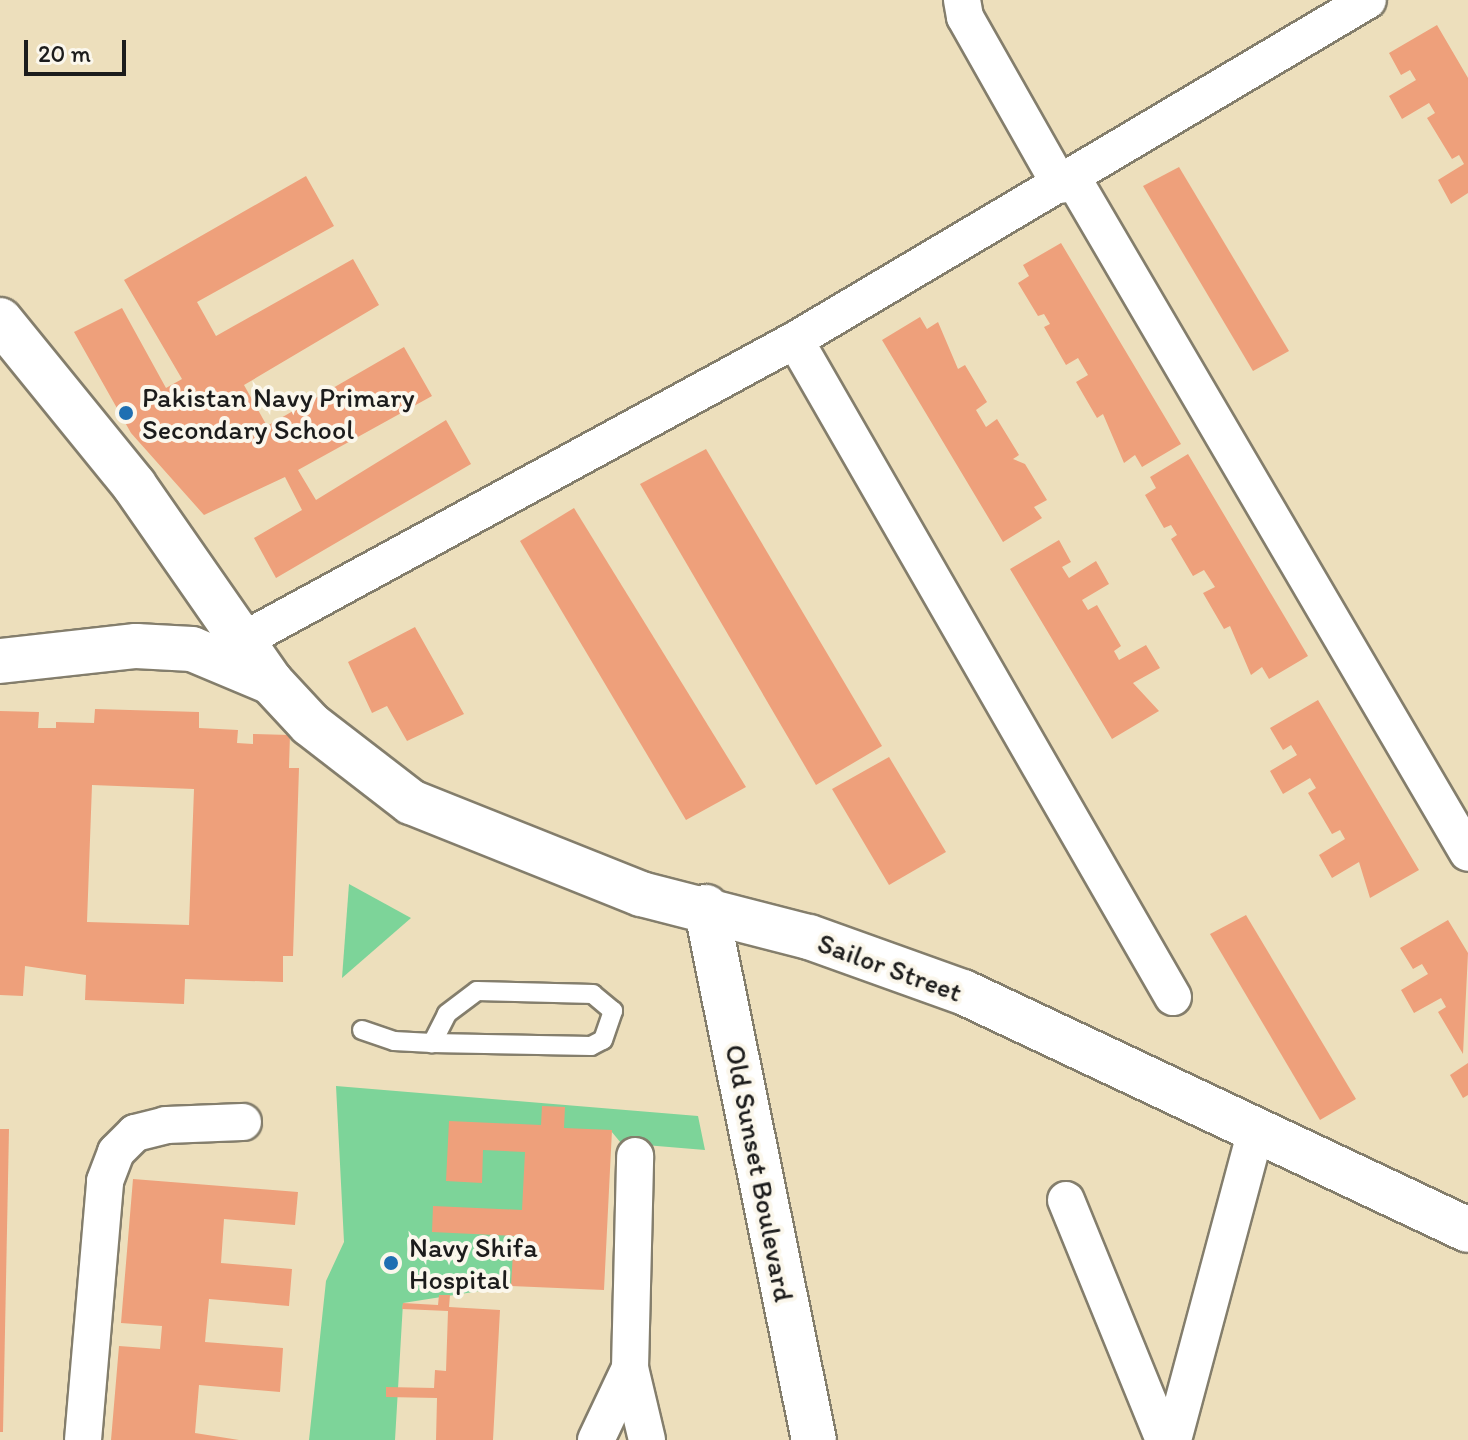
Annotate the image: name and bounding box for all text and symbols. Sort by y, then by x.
scale bar [28,24,130,74]
text: 20 m [38,39,91,68]
place label: Pakistan Navy Primary Secondary School [142,380,414,446]
marker: Pakistan Navy Primary Secondary School [117,404,135,422]
street label: Sailor Street [814,925,966,1009]
street label: Old Sunset Boulevard [718,1041,802,1305]
place label: Navy Shifa Hospital [409,1230,537,1296]
marker: Navy Shifa Hospital [380,1252,402,1274]

